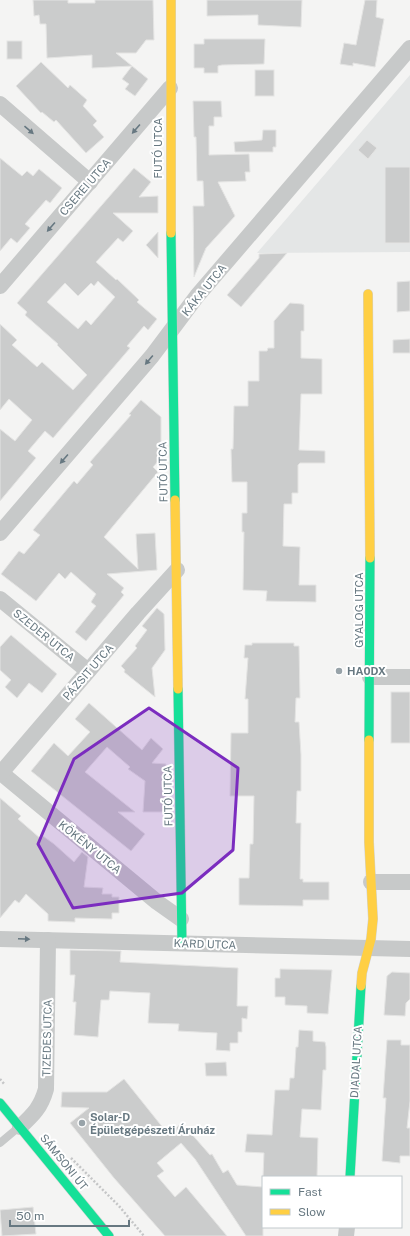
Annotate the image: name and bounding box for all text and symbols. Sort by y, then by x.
street label: FUTÓ UTCA [151,117,164,178]
one-way arrow [131,123,140,134]
one-way arrow [24,125,35,134]
street label: CSEREI UTCA [57,156,113,218]
one-way arrow [46,222,55,233]
street label: KÁKA UTCA [179,261,229,318]
one-way arrow [145,355,154,366]
street label: FUTÓ UTCA [155,441,170,503]
one-way arrow [60,453,69,464]
street label: GYALOG UTCA [353,572,365,648]
street label: SZEDER UTCA [11,607,77,663]
street label: PÁZSIT UTCA [60,641,116,702]
place label: HA0DX [347,665,386,677]
marker: HA0DX [334,666,344,676]
street label: FUTÓ UTCA [160,765,175,827]
street label: KÖKÉNY UTCA [56,817,124,876]
one-way arrow [18,936,31,942]
street label: KARD UTCA [174,937,237,951]
street label: TIZEDES UTCA [40,999,54,1077]
street label: DIADAL UTCA [348,1026,364,1098]
place label: Solar-D Épületgépészeti Áruház [90,1111,215,1136]
marker: Solar-D Épületgépészeti Áruház [77,1118,87,1128]
street label: SÁMSONI ÚT [38,1131,91,1193]
legend [262,1176,402,1228]
text: Fast [298,1185,323,1199]
scale bar [10,1202,129,1228]
text: Slow [298,1205,326,1219]
text: 50 m [16,1209,44,1223]

